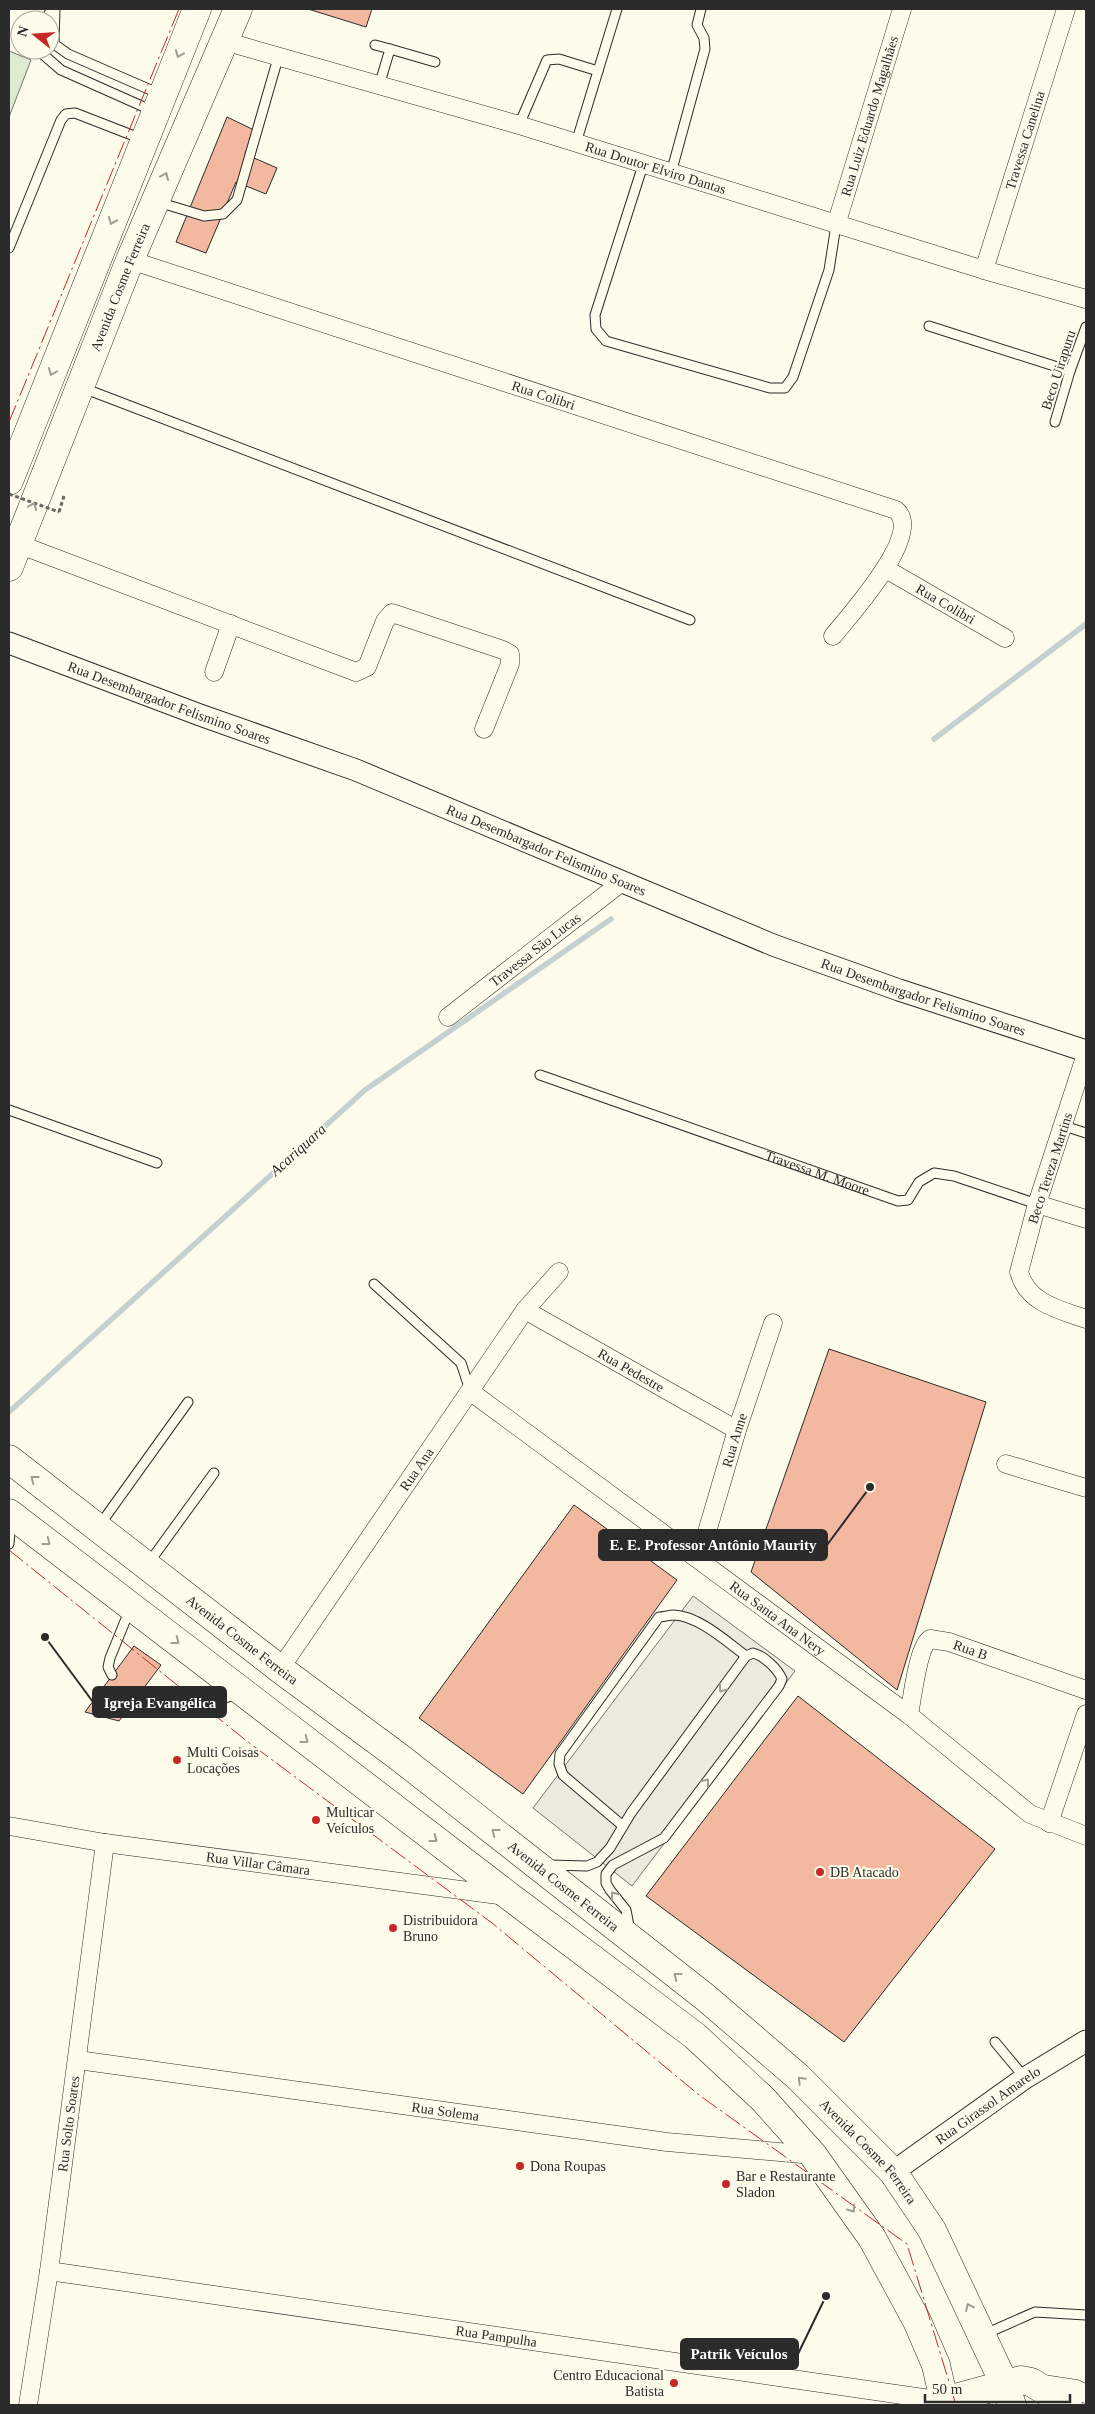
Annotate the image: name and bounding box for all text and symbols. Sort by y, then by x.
north arrow [10,10,60,60]
text: N [14,24,32,38]
street label: Rua Luiz Eduardo Magalhães [838,34,901,198]
one-way arrow [174,49,185,58]
street label: Travessa Canelina [1003,88,1048,192]
street label: Rua Doutor Elviro Dantas [583,139,728,197]
one-way arrow [159,172,170,181]
one-way arrow [108,216,119,225]
street label: Avenida Cosme Ferreira [88,220,153,353]
street label: Beco Uirapuru [1039,328,1078,412]
one-way arrow [48,367,58,376]
street label: Rua Colibri [510,378,577,413]
one-way arrow [27,502,38,511]
street label: Rua Colibri [913,581,978,627]
street label: Rua Desembargador Felismino Soares [66,659,272,747]
street label: Rua Desembargador Felismino Soares [444,802,648,899]
street label: Travessa São Lucas [487,910,584,990]
street label: Rua Desembargador Felismino Soares [819,956,1028,1039]
street label: Beco Tereza Martins [1025,1111,1076,1226]
water label: Acariquara [266,1121,329,1180]
street label: Travessa M. Moore [763,1148,871,1198]
street label: Rua Pedestre [595,1346,667,1395]
street label: Rua Anne [719,1411,750,1469]
street label: Rua Ana [397,1444,437,1494]
one-way arrow [31,1476,40,1484]
callout: E. E. Professor Antônio Maurity [599,1530,827,1560]
one-way arrow [41,1537,50,1545]
text: E. E. Professor Antônio Maurity [610,1537,817,1553]
street label: Rua Santa Ana Nery [727,1578,828,1659]
street label: Avenida Cosme Ferreira [183,1592,301,1688]
one-way arrow [170,1636,179,1644]
street label: Rua B [951,1637,990,1663]
one-way arrow [719,1683,728,1693]
callout: Igreja Evangélica [93,1687,226,1717]
text: Igreja Evangélica [104,1695,217,1711]
one-way arrow [299,1734,309,1743]
place label: Multi Coisas Locações [187,1745,259,1776]
marker: Multi Coisas Locações [171,1754,183,1766]
one-way arrow [700,1778,709,1788]
place label: Multicar Veículos [326,1805,375,1836]
marker: Multicar Veículos [310,1814,322,1826]
one-way arrow [491,1828,500,1837]
one-way arrow [428,1833,438,1842]
street label: Avenida Cosme Ferreira [505,1838,622,1935]
street label: Rua Villar Câmara [205,1849,312,1878]
place label: DB Atacado [830,1865,899,1880]
marker: DB Atacado [814,1866,826,1878]
one-way arrow [612,1892,620,1901]
place label: Distribuidora Bruno [403,1913,478,1944]
marker: Distribuidora Bruno [387,1922,399,1934]
one-way arrow [674,1973,683,1981]
street label: Rua Girassol Amarelo [933,2064,1043,2147]
street label: Rua Solto Soares [55,2075,82,2173]
one-way arrow [798,2077,807,2086]
street label: Avenida Cosme Ferreira [817,2096,920,2207]
street label: Rua Solema [411,2100,481,2124]
place label: Dona Roupas [530,2159,606,2174]
marker: Dona Roupas [514,2160,526,2172]
place label: Bar e Restaurante Sladon [736,2169,836,2200]
marker: Bar e Restaurante Sladon [720,2178,732,2190]
one-way arrow [846,2203,855,2212]
one-way arrow [964,2303,975,2312]
street label: Rua Pampulha [455,2323,539,2350]
callout: Patrik Veículos [681,2339,798,2369]
text: Patrik Veículos [690,2346,788,2362]
place label: Centro Educacional Batista [553,2368,665,2399]
scale bar [925,2372,1070,2404]
marker: Centro Educacional Batista [668,2377,680,2389]
text: 50 m [932,2381,963,2397]

